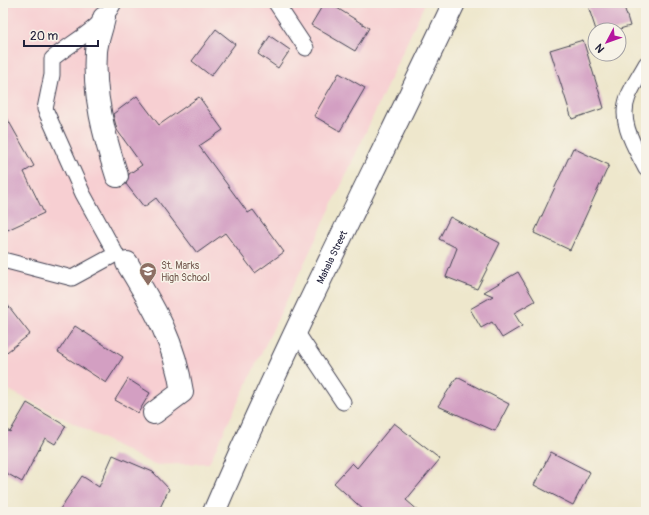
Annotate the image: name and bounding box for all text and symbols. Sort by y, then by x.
scale bar [24,22,98,48]
north arrow [587,22,627,62]
text: 20 m [30,29,59,44]
text: N [592,41,607,55]
street label: Mahala Street [314,228,351,286]
place label: St. Marks High School [161,260,210,284]
school or university icon: St. Marks High School [138,261,158,286]

